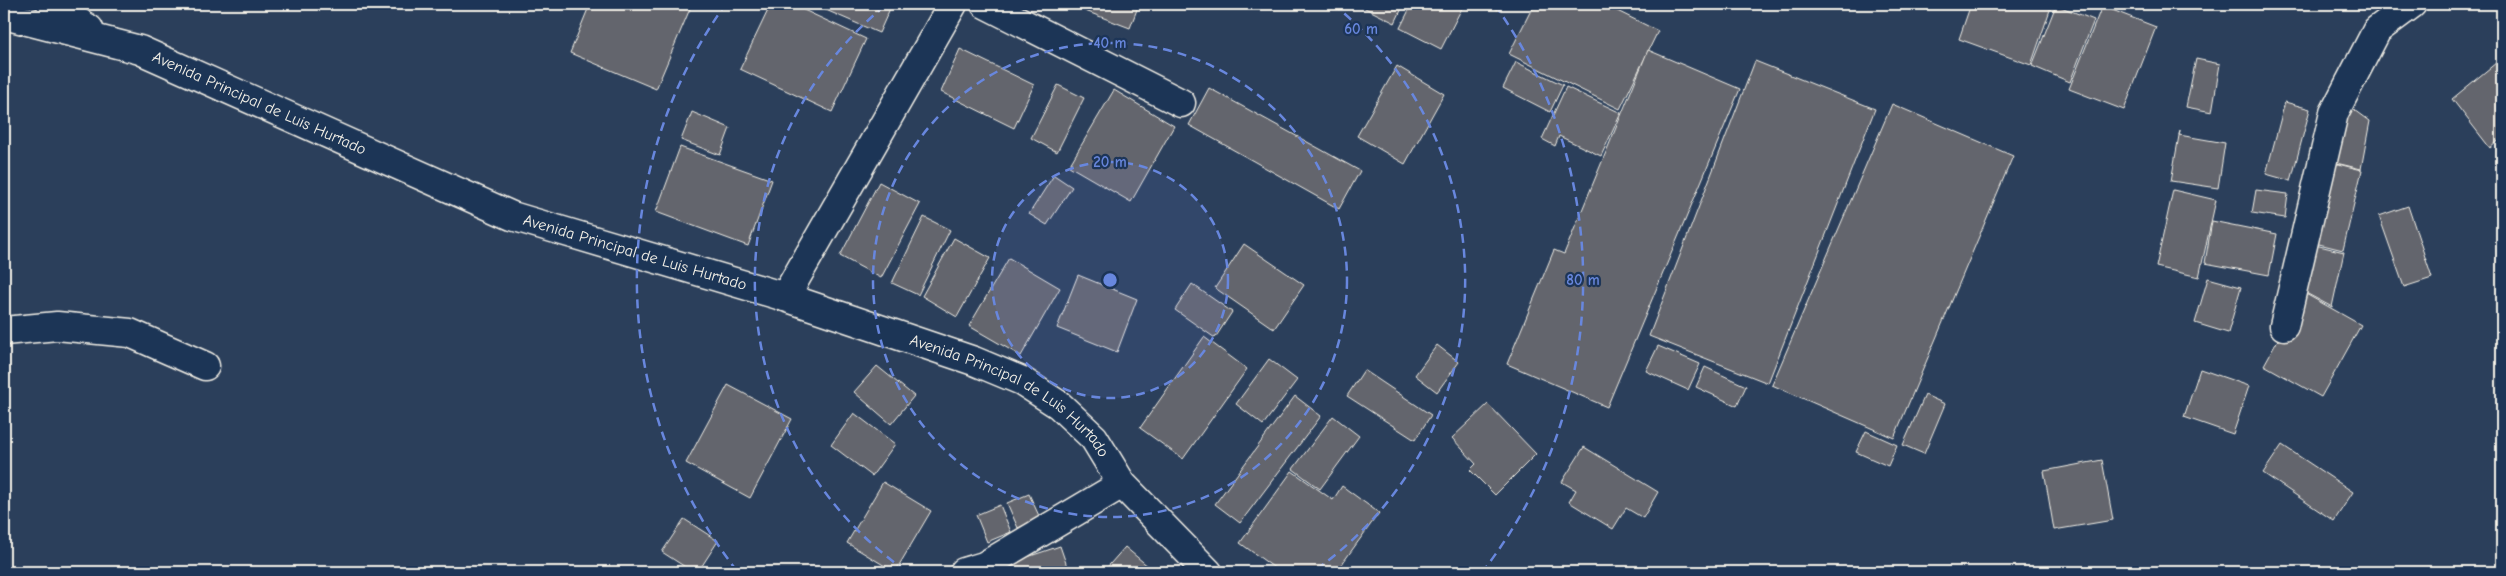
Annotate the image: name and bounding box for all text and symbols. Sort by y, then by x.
text: 60 m [1344,20,1378,38]
text: 40 m [1094,34,1127,52]
street label: Avenida Principal de Luis Hurtado [150,48,369,159]
text: 20 m [1093,153,1127,171]
street label: Avenida Principal de Luis Hurtado [521,211,749,294]
centre of rings [1101,271,1119,289]
text: 80 m [1566,271,1600,289]
street label: Avenida Principal de Luis Hurtado [907,331,1112,460]

